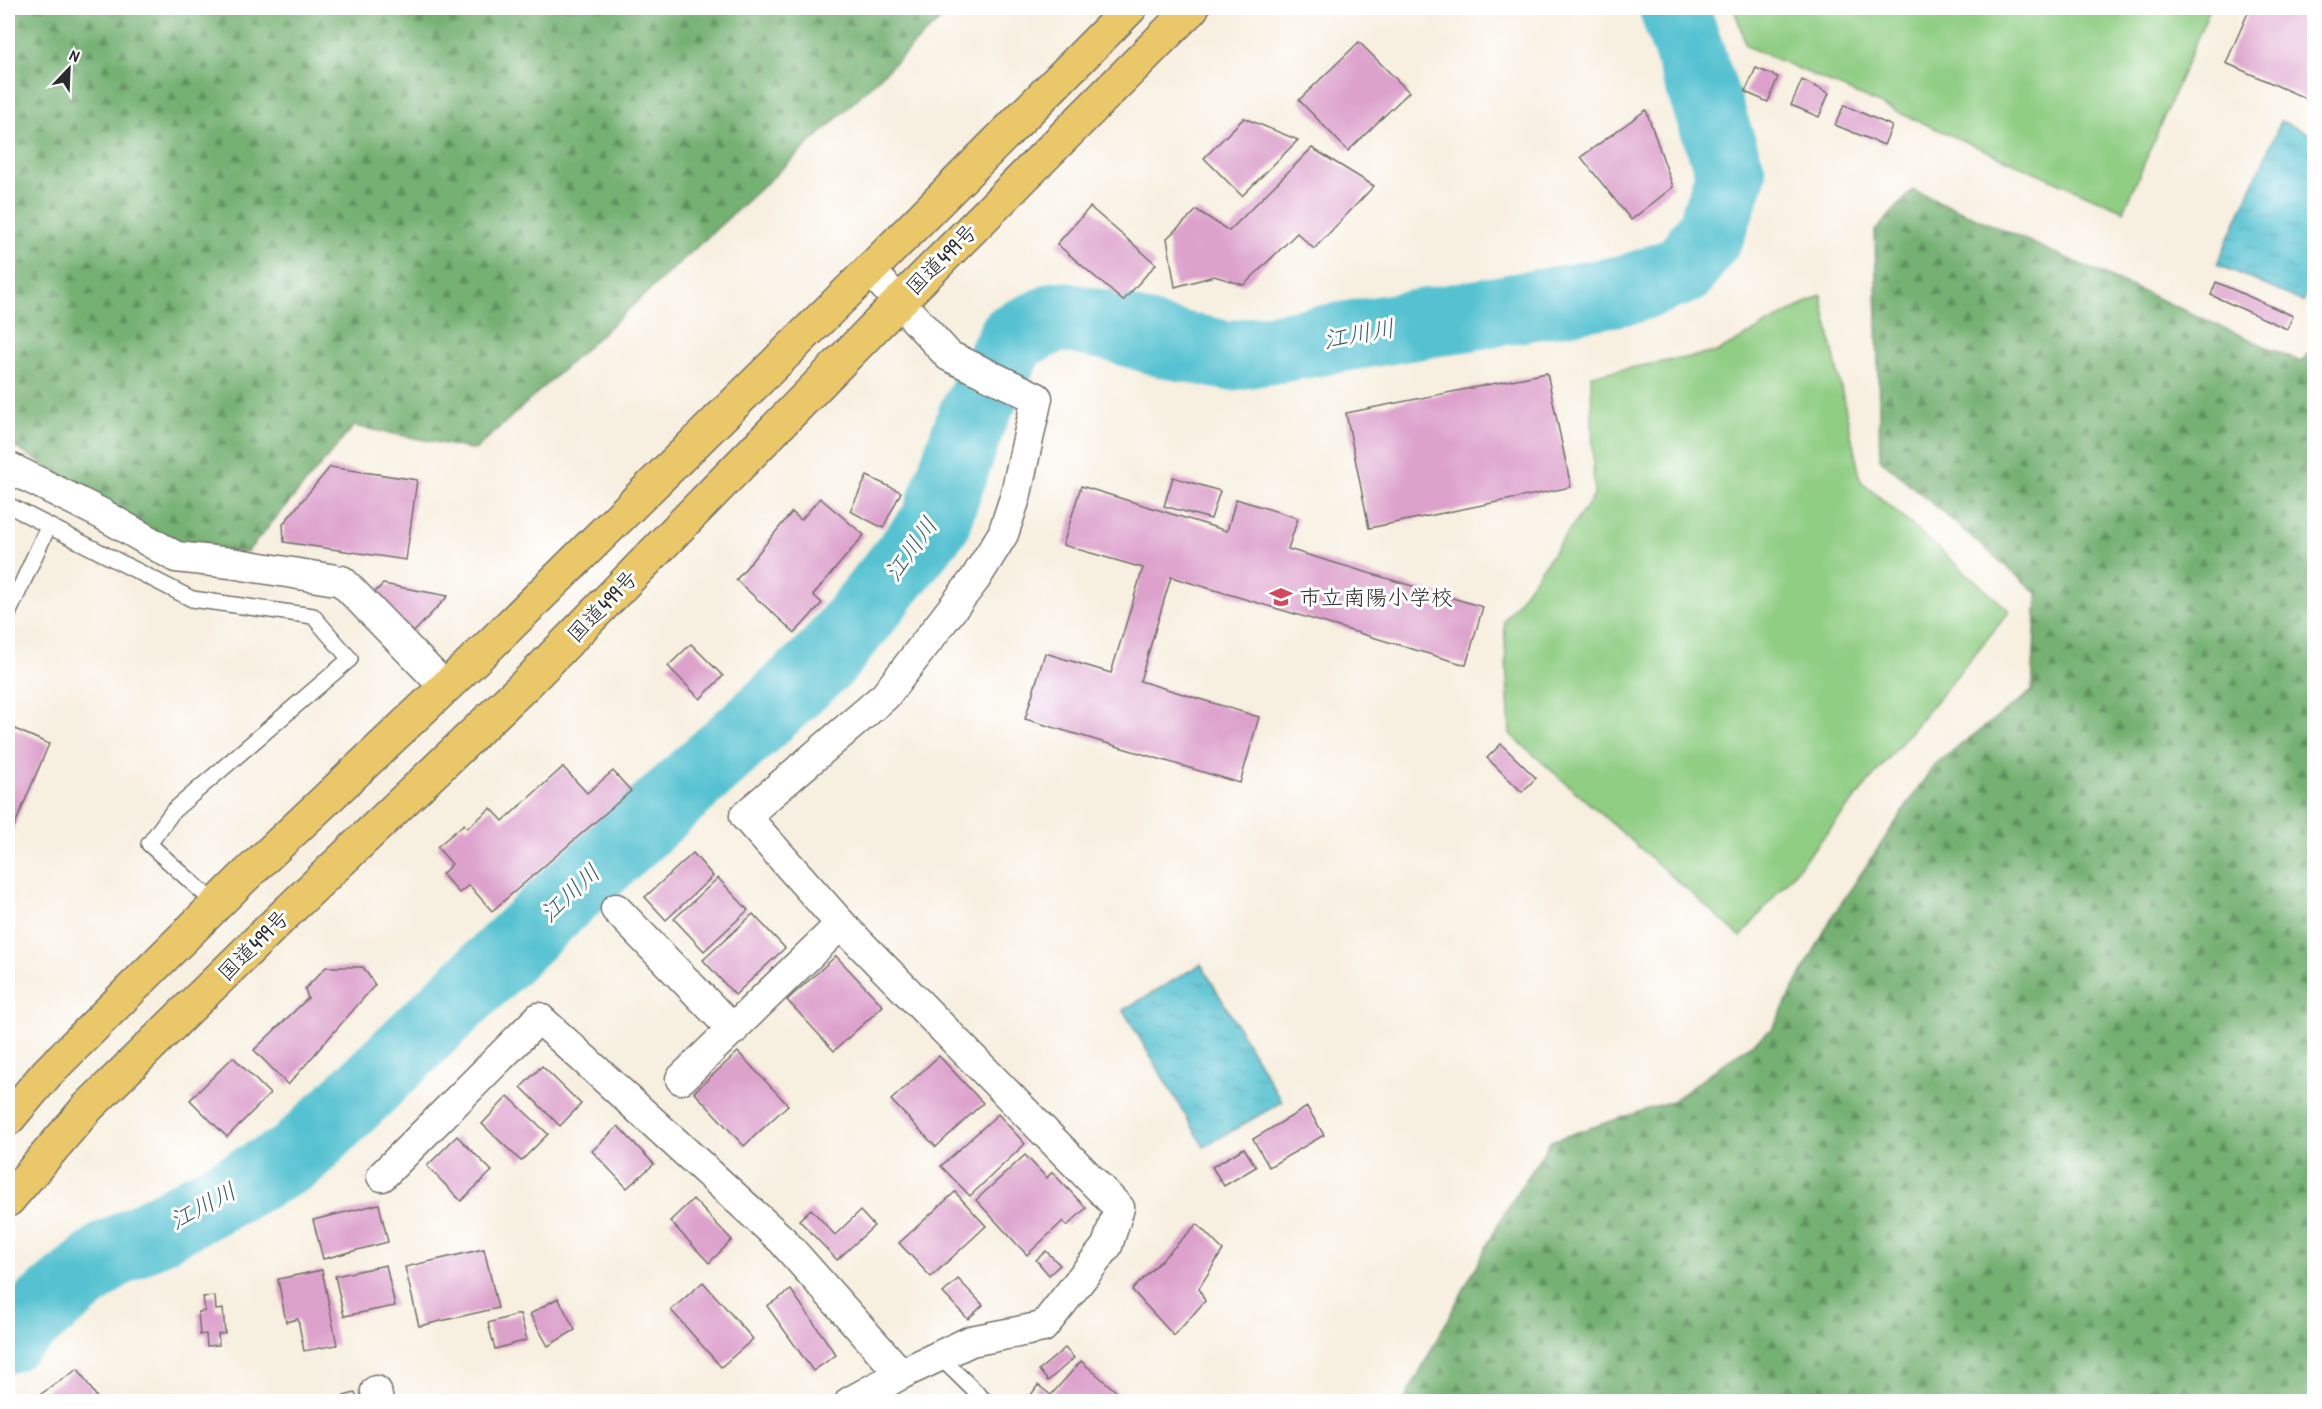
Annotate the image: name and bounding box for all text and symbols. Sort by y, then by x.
north arrow [39,39,99,99]
text: N [67,43,84,67]
street label: 国道499号 [898,216,984,302]
water label: 江川川 [1321,311,1397,355]
water label: 江川川 [876,510,944,587]
street label: 国道499号 [560,563,644,649]
place label: 市立南陽小学校 [1299,582,1453,612]
school or university icon: 市立南陽小学校 [1268,584,1294,610]
water label: 江川川 [532,856,607,929]
street label: 国道499号 [210,902,296,988]
water label: 江川川 [163,1174,242,1236]

